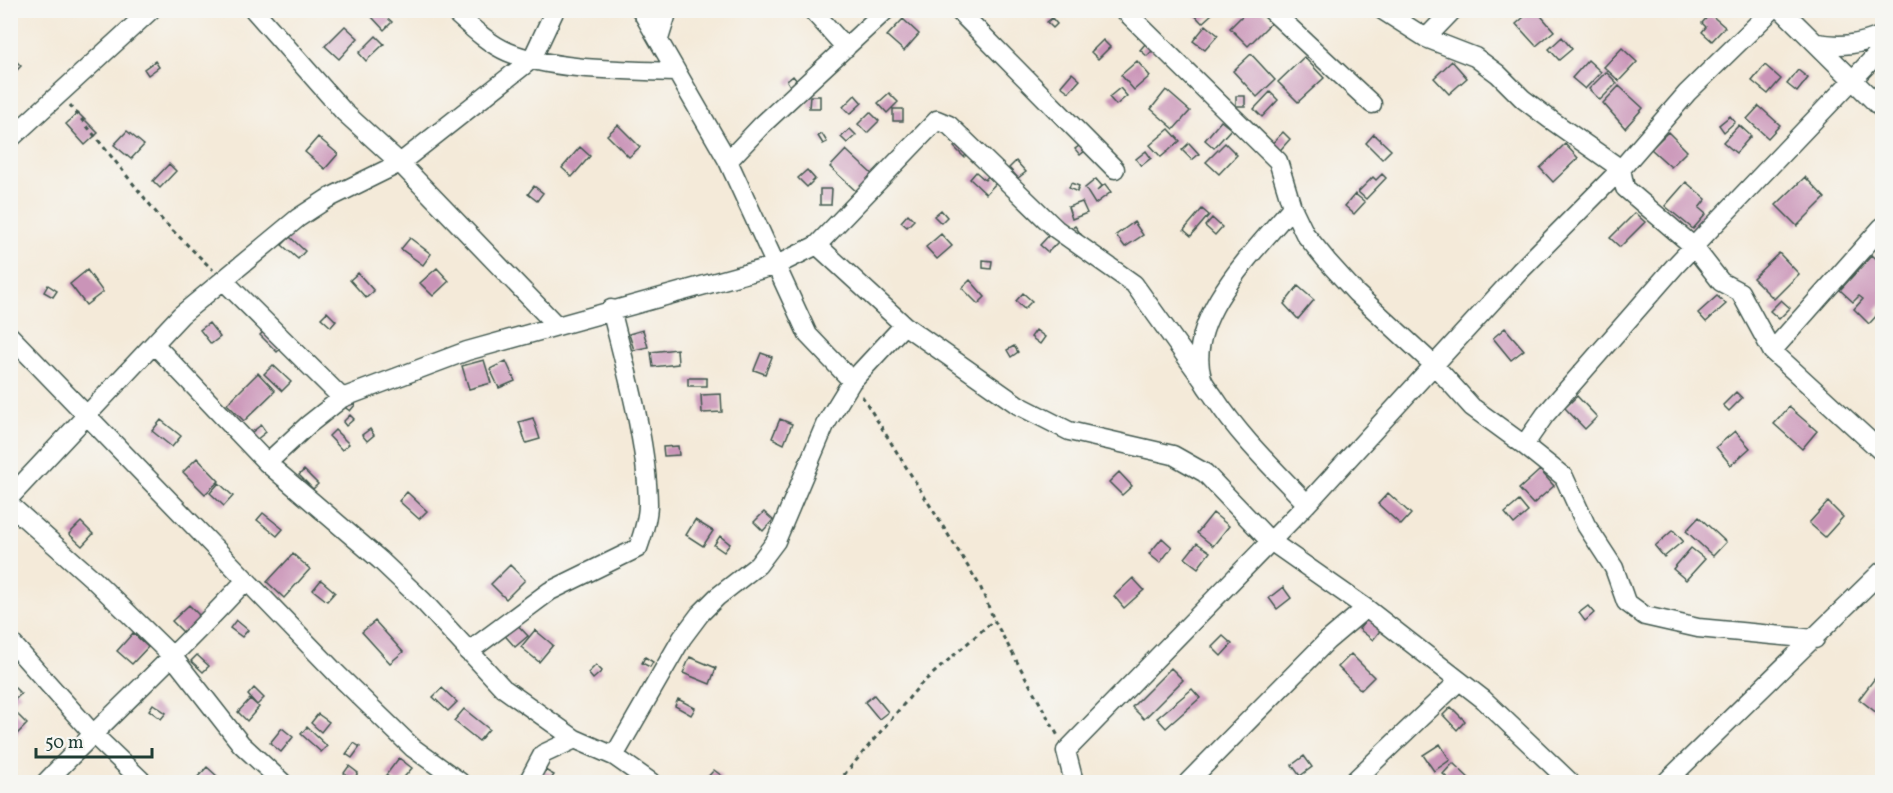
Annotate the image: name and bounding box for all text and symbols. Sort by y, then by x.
scale bar [36,721,152,759]
text: 50 m [45,731,84,756]

